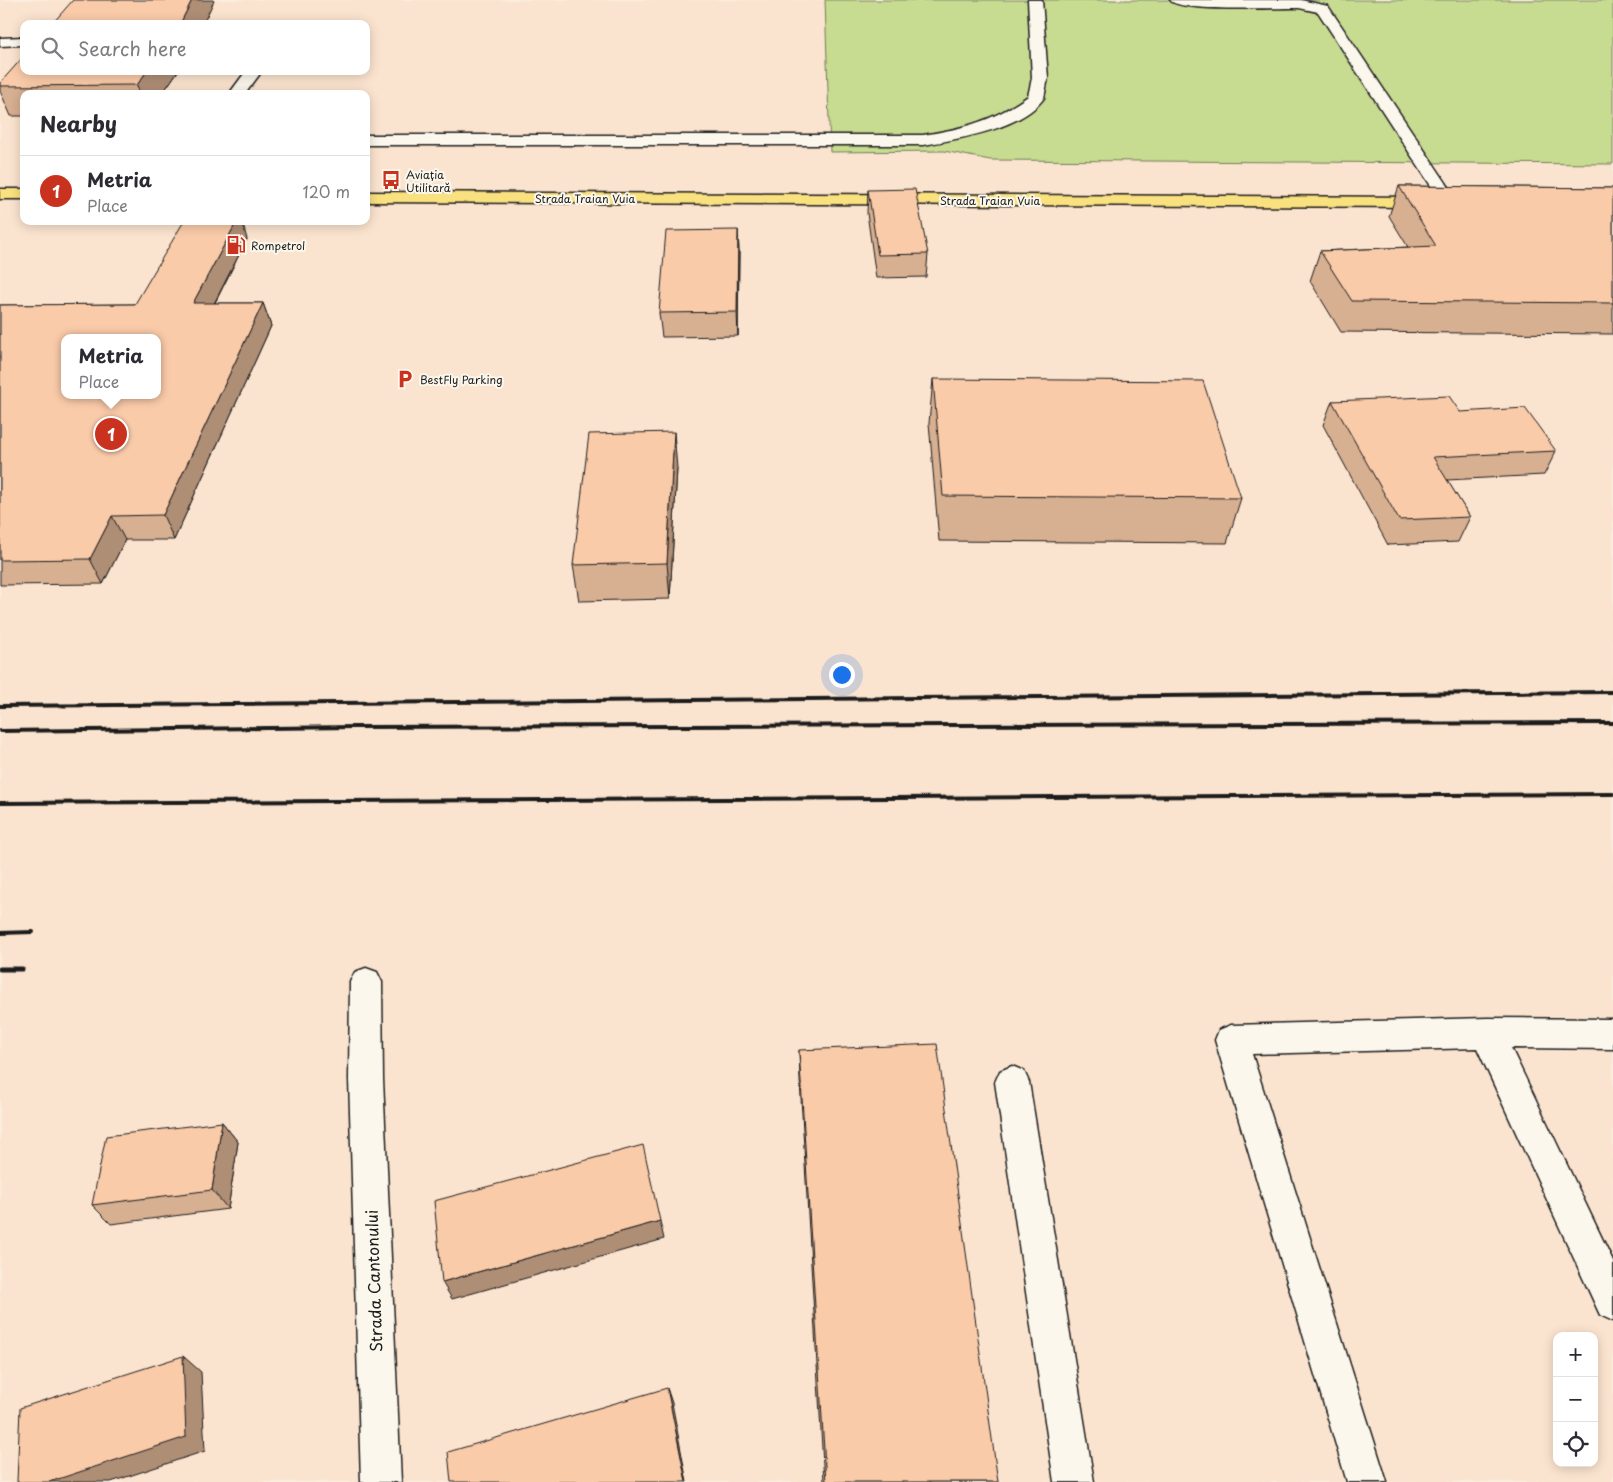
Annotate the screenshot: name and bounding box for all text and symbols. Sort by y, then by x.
search box [20,20,370,75]
icon: search [38,34,66,62]
text: Search here [78,34,187,62]
text: Nearby [40,107,117,139]
text: Metria [87,165,152,193]
place label: Aviația Utilitară [406,166,451,196]
bus stop icon: Aviația Utilitară [380,169,402,191]
text: 1 [52,179,60,203]
text: 120 m [303,179,350,203]
street label: Strada Traian Vuia [535,190,635,207]
street label: Strada Traian Vuia [940,192,1040,209]
text: Place [87,193,128,217]
fuel station icon: Rompetrol [225,234,247,256]
place label: Rompetrol [251,237,305,254]
popup [61,334,161,399]
text: Metria [79,341,143,369]
parking icon: BestFly Parking [394,368,416,390]
text: Place [79,369,119,393]
place label: BestFly Parking [420,371,503,388]
pin: 1 [95,415,127,453]
your location [829,662,855,688]
street label: Strada Cantonului [359,1209,387,1353]
map controls [1553,1332,1598,1467]
button: + [1553,1332,1598,1377]
button: − [1553,1377,1598,1422]
button: locate [1553,1422,1598,1467]

